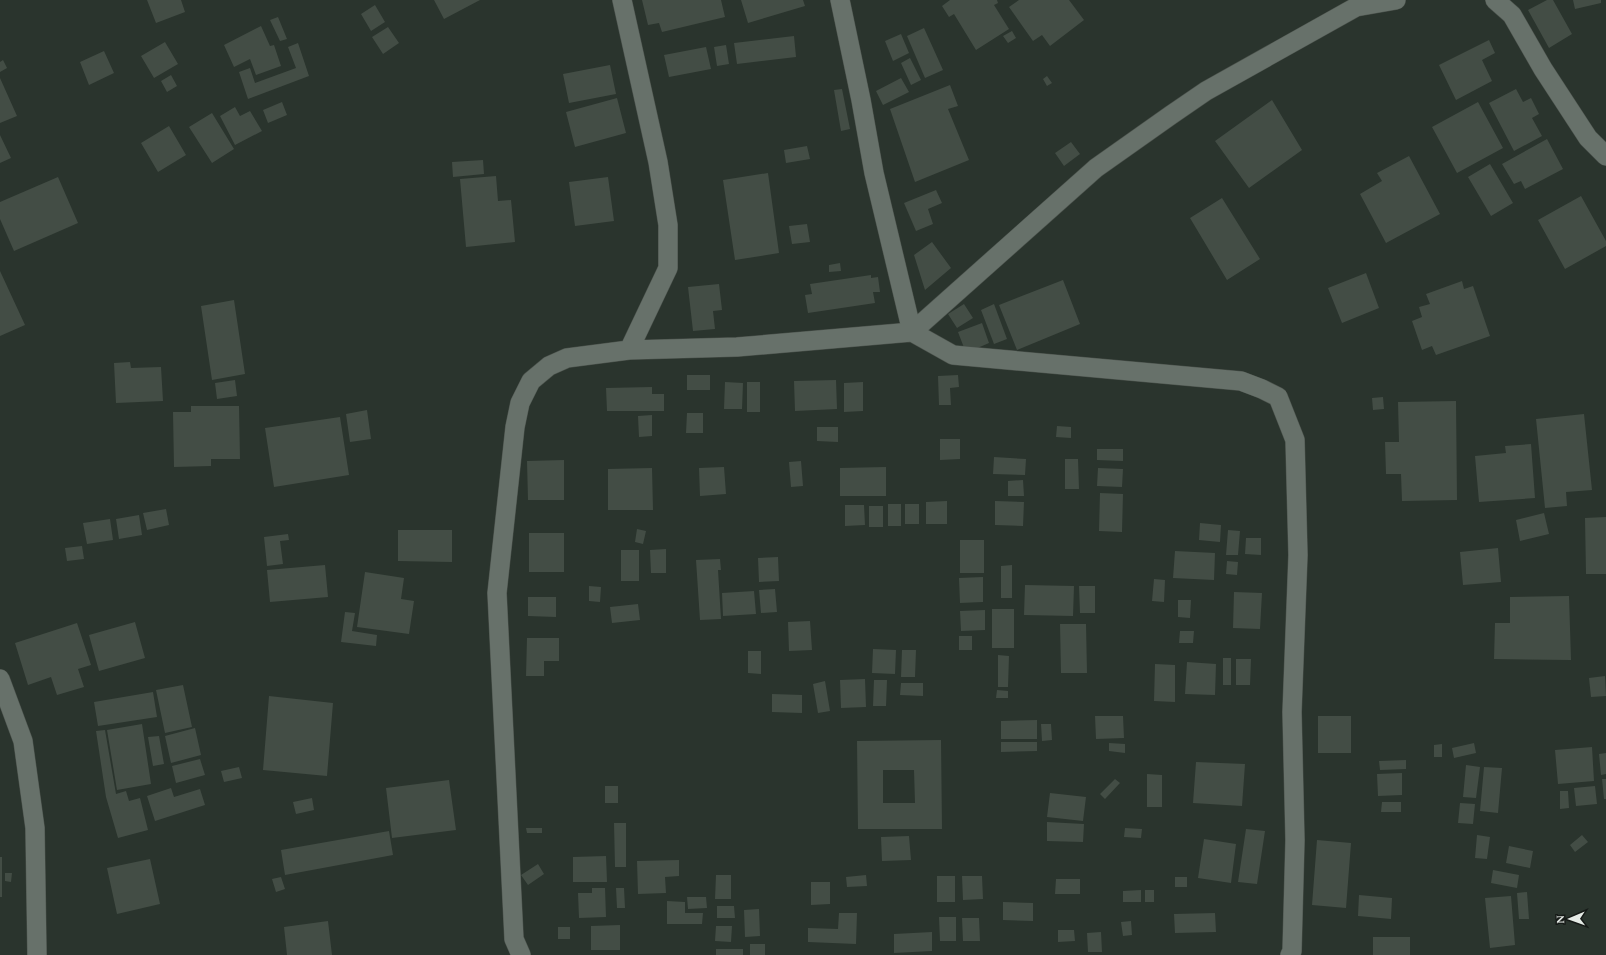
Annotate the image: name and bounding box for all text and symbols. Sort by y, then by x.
north arrow [1550,899,1590,939]
text: N [1552,915,1569,924]

